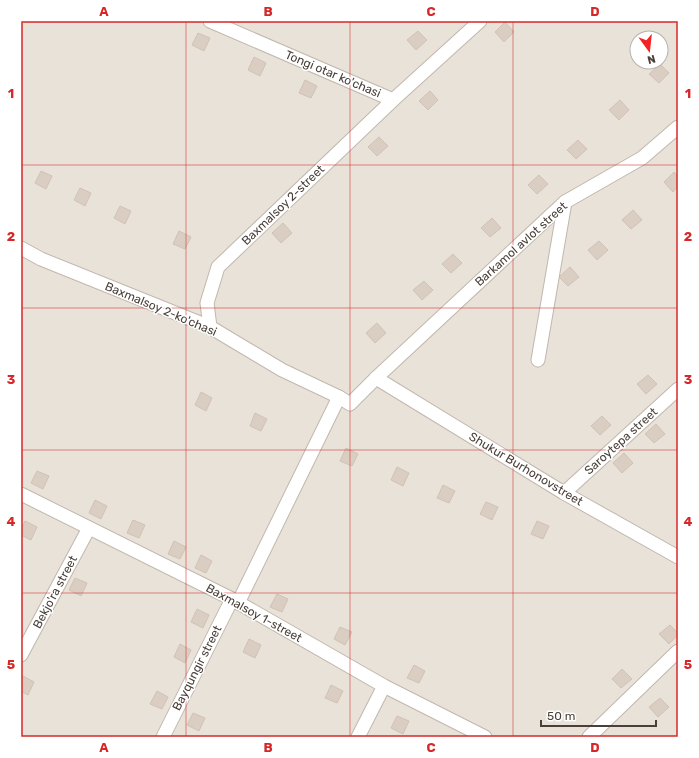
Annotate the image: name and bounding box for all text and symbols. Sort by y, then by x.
text: A [99,4,109,19]
text: B [263,4,273,19]
text: C [426,4,436,19]
text: D [590,4,600,19]
north arrow [629,30,669,70]
street label: Tongi otar ko'chasi [283,48,383,101]
text: N [646,52,657,67]
text: 1 [8,86,14,101]
text: 1 [685,86,691,101]
street label: Baxmalsoy 2-street [239,162,327,248]
street label: Barkamol avlot street [472,199,570,289]
text: 2 [7,229,15,244]
text: 2 [684,229,692,244]
street label: Baxmalsoy 2-ko'chasi [103,279,219,339]
text: 3 [7,372,16,387]
text: 3 [684,372,693,387]
street label: Saroytepa street [582,404,661,477]
street label: Shukur Burhonovstreet [467,429,586,509]
text: 4 [7,514,16,529]
text: 4 [684,514,693,529]
street label: Bekjo'ra street [30,553,80,631]
street label: Baxmalsoy 1-street [204,581,305,645]
street label: Baуqungir street [170,623,225,713]
text: 5 [7,657,15,672]
text: 5 [684,657,692,672]
scale bar [541,702,656,728]
text: 50 m [547,709,575,723]
text: A [99,740,109,755]
text: B [263,740,273,755]
text: C [426,740,436,755]
text: D [590,740,600,755]

